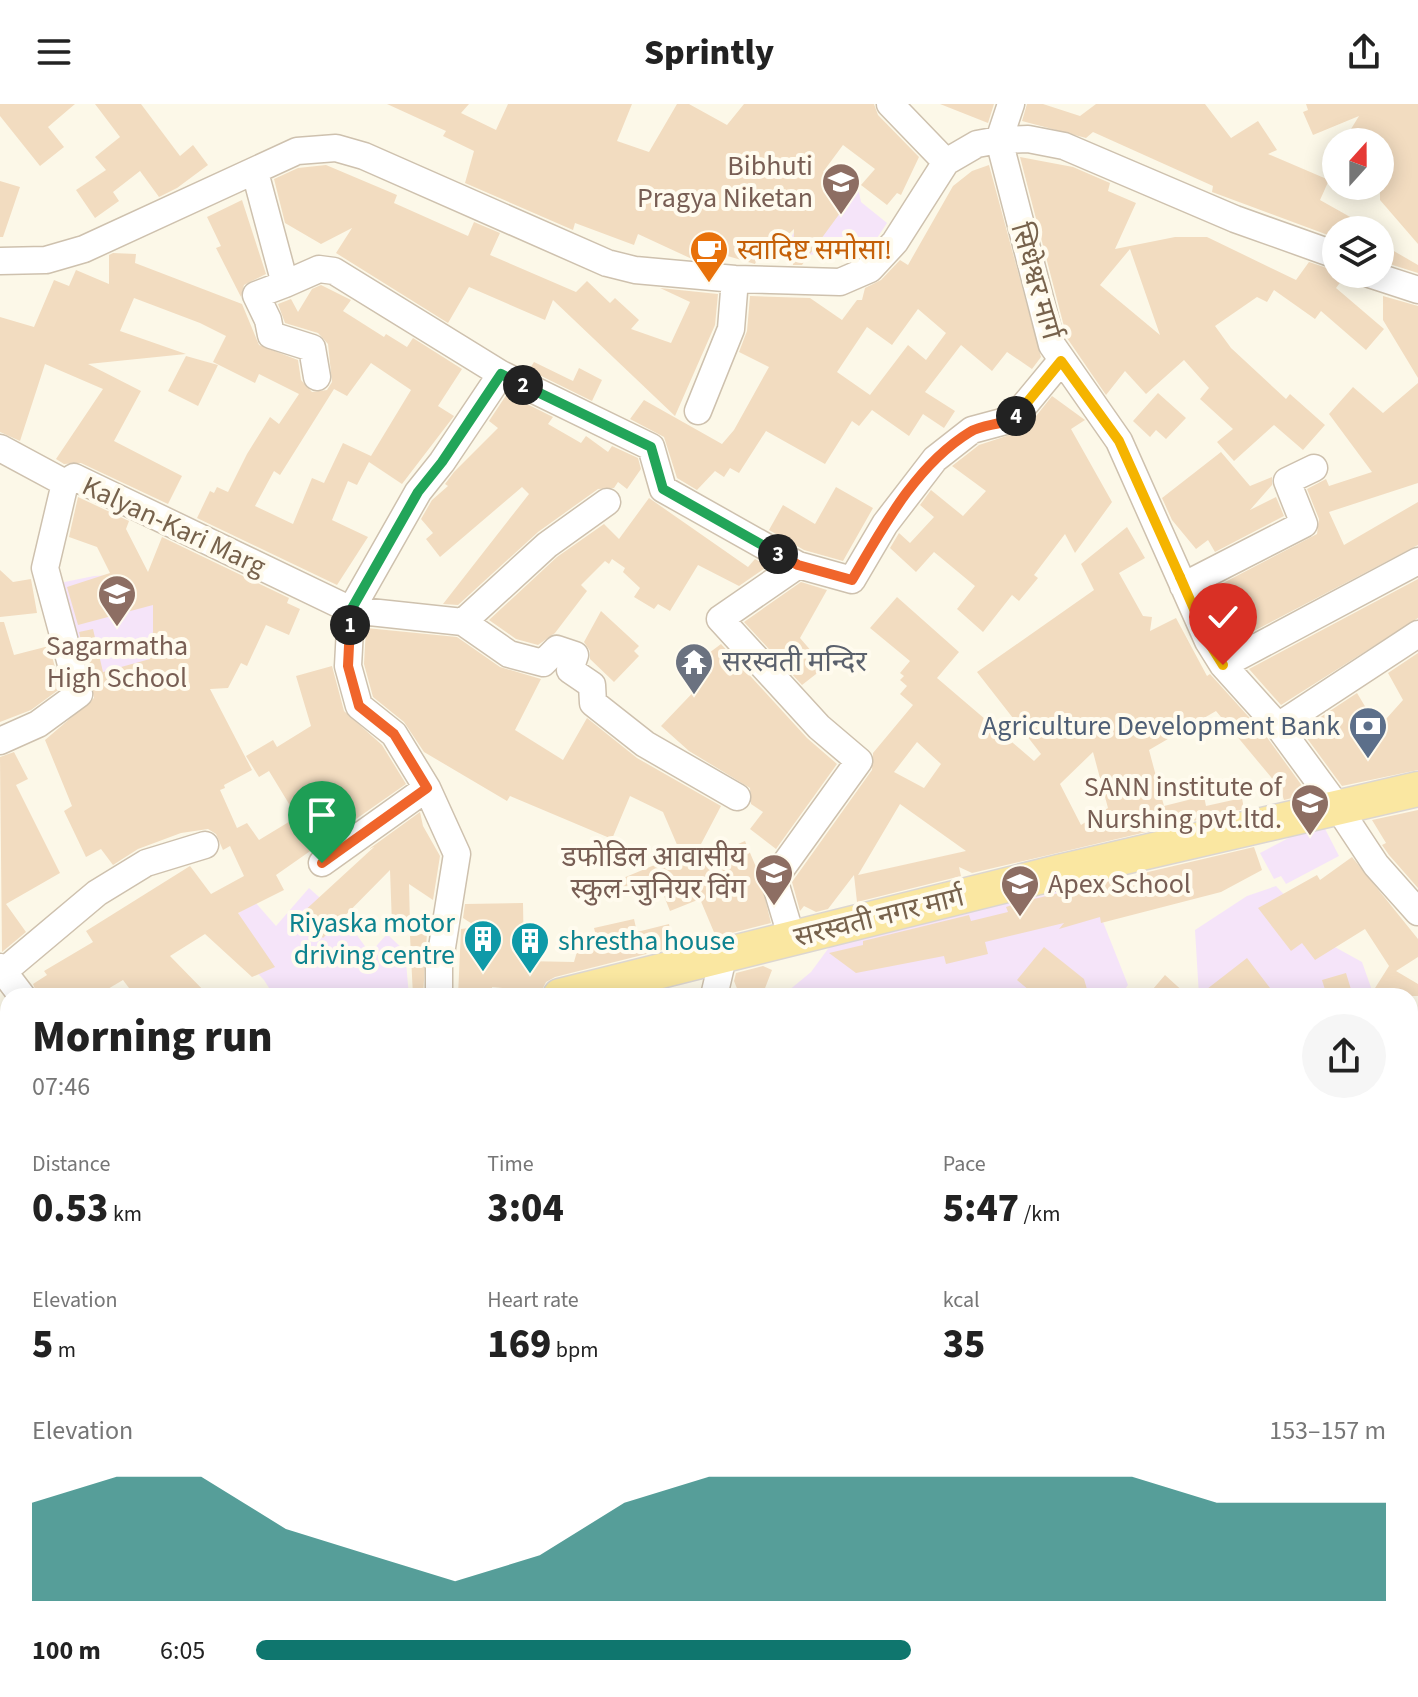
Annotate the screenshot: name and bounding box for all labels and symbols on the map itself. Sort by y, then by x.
north arrow [1322,128,1394,200]
place label: Bibhuti Pragya Niketan [637,146,813,218]
school or university icon: Bibhuti Pragya Niketan [820,161,862,216]
street label: सिधेश्वर मार्ग [1000,218,1072,345]
cafe icon: स्वादिष्ट समोसा! [688,229,730,284]
place label: स्वादिष्ट समोसा! [737,230,892,270]
pin: 2 [503,365,543,405]
pin: 4 [996,396,1036,436]
street label: Kalyan-Kari Marg [76,466,272,586]
pin: 3 [758,534,798,574]
school or university icon: Sagarmatha High School [96,573,138,628]
pin [1189,583,1257,665]
pin: 1 [330,605,370,645]
place label: Sagarmatha High School [46,626,188,698]
temple icon: सरस्वती मन्दिर [673,641,715,696]
place label: सरस्वती मन्दिर [722,642,867,682]
bank icon: Agriculture Development Bank [1347,705,1389,760]
place label: Agriculture Development Bank [982,706,1340,746]
place label: SANN institute of Nurshing pvt.ltd. [1084,767,1283,839]
pin [288,781,356,863]
school or university icon: SANN institute of Nurshing pvt.ltd. [1289,782,1331,837]
place label: डफोडिल आवासीय स्कुल-जुनियर विंग [561,837,747,909]
school or university icon: डफोडिल आवासीय स्कुल-जुनियर विंग [753,852,795,907]
school or university icon: Apex School [999,863,1041,918]
place label: Apex School [1048,864,1191,904]
street label: सरस्वती नगर मार्ग [790,876,969,957]
place label: Riyaska motor driving centre [289,903,455,975]
building icon: Riyaska motor driving centre [462,918,504,973]
building icon: shrestha house [509,920,551,975]
place label: shrestha house [558,921,735,961]

